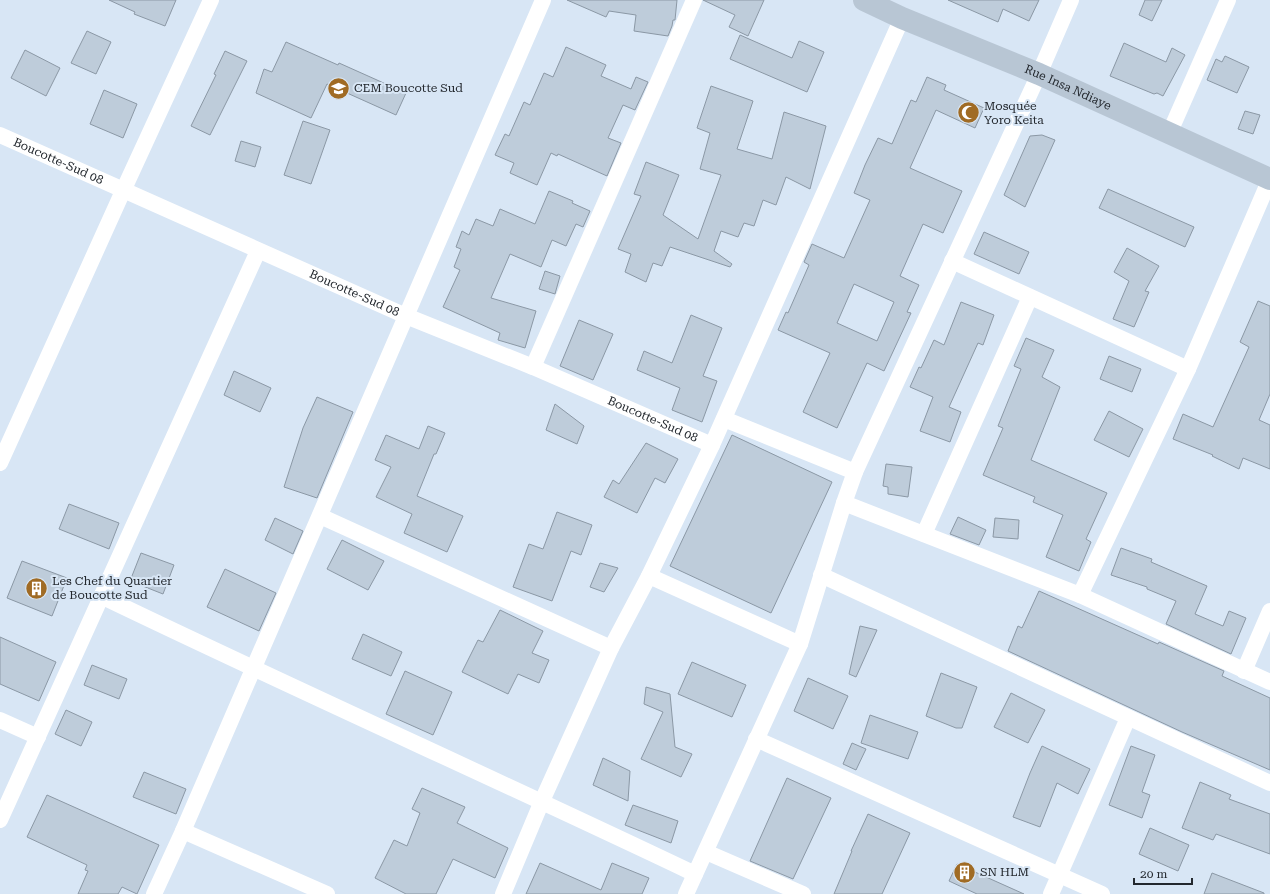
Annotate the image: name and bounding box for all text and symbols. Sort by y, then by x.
street label: Rue Insa Ndiaye [1023,62,1114,113]
school or university icon: CEM Boucotte Sud [326,75,352,101]
place label: CEM Boucotte Sud [354,81,463,95]
place label: Mosquée Yoro Keita [984,99,1044,127]
mosque icon: Mosquée Yoro Keita [955,100,981,126]
street label: Boucotte-Sud 08 [11,135,106,187]
street label: Boucotte-Sud 08 [307,267,402,319]
street label: Boucotte-Sud 08 [605,393,700,445]
place label: Les Chef du Quartier de Boucotte Sud [52,574,172,602]
building icon: Les Chef du Quartier de Boucotte Sud [24,575,50,601]
building icon: SN HLM [952,859,978,885]
scale bar [1134,860,1192,886]
place label: SN HLM [980,865,1029,879]
text: 20 m [1140,867,1167,881]

